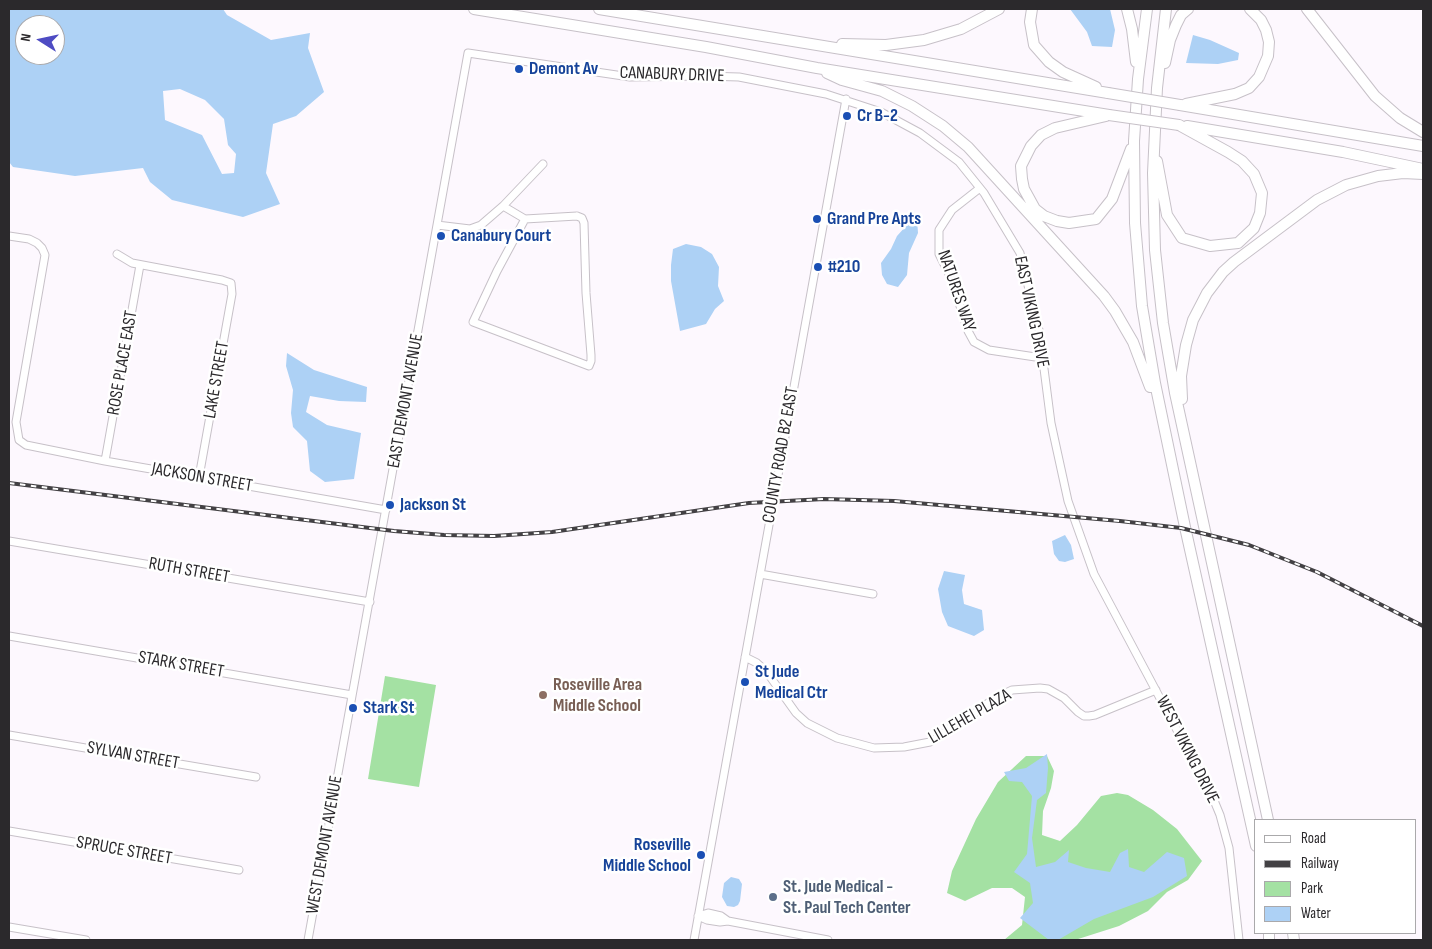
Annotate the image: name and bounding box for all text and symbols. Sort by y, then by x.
north arrow [15,15,65,65]
text: N [17,32,35,43]
place label: Demont Av [529,58,598,80]
street label: CANABURY DRIVE [619,62,725,88]
marker: Demont Av [513,63,525,75]
place label: Cr B-2 [857,105,898,127]
marker: Cr B-2 [841,110,853,122]
place label: Grand Pre Apts [827,208,921,230]
marker: Grand Pre Apts [811,213,823,225]
place label: Canabury Court [451,225,551,247]
marker: Canabury Court [435,230,447,242]
street label: NATURES WAY [932,248,980,334]
street label: EAST VIKING DRIVE [1009,254,1053,370]
place label: #210 [828,256,860,278]
marker: #210 [812,261,824,273]
street label: ROSE PLACE EAST [103,309,143,417]
street label: EAST DEMONT AVENUE [384,332,428,470]
street label: LAKE STREET [200,340,234,420]
street label: COUNTY ROAD B2 EAST [758,385,804,525]
street label: JACKSON STREET [150,459,254,497]
place label: Jackson St [400,494,466,516]
marker: Jackson St [384,499,396,511]
street label: RUTH STREET [147,553,231,589]
street label: STARK STREET [137,647,225,683]
place label: St Jude Medical Ctr [755,661,828,704]
place label: Roseville Area Middle School [553,674,642,716]
marker: St Jude Medical Ctr [739,676,751,688]
street label: LILLEHEI PLAZA [925,685,1015,749]
marker: Roseville Area Middle School [537,689,549,701]
street label: WEST VIKING DRIVE [1151,693,1223,807]
place label: Stark St [363,697,414,719]
marker: Stark St [347,702,359,714]
street label: SYLVAN STREET [85,737,181,775]
street label: WEST DEMONT AVENUE [302,774,348,916]
legend [1254,819,1417,934]
text: Road [1301,829,1326,848]
street label: SPRUCE STREET [74,832,174,870]
place label: Roseville Middle School [603,834,691,876]
marker: Roseville Middle School [695,849,707,861]
text: Railway [1301,854,1339,873]
place label: St. Jude Medical - St. Paul Tech Center [783,876,911,919]
text: Park [1301,879,1323,898]
marker: St. Jude Medical - St. Paul Tech Center [767,891,779,903]
text: Water [1301,904,1331,923]

